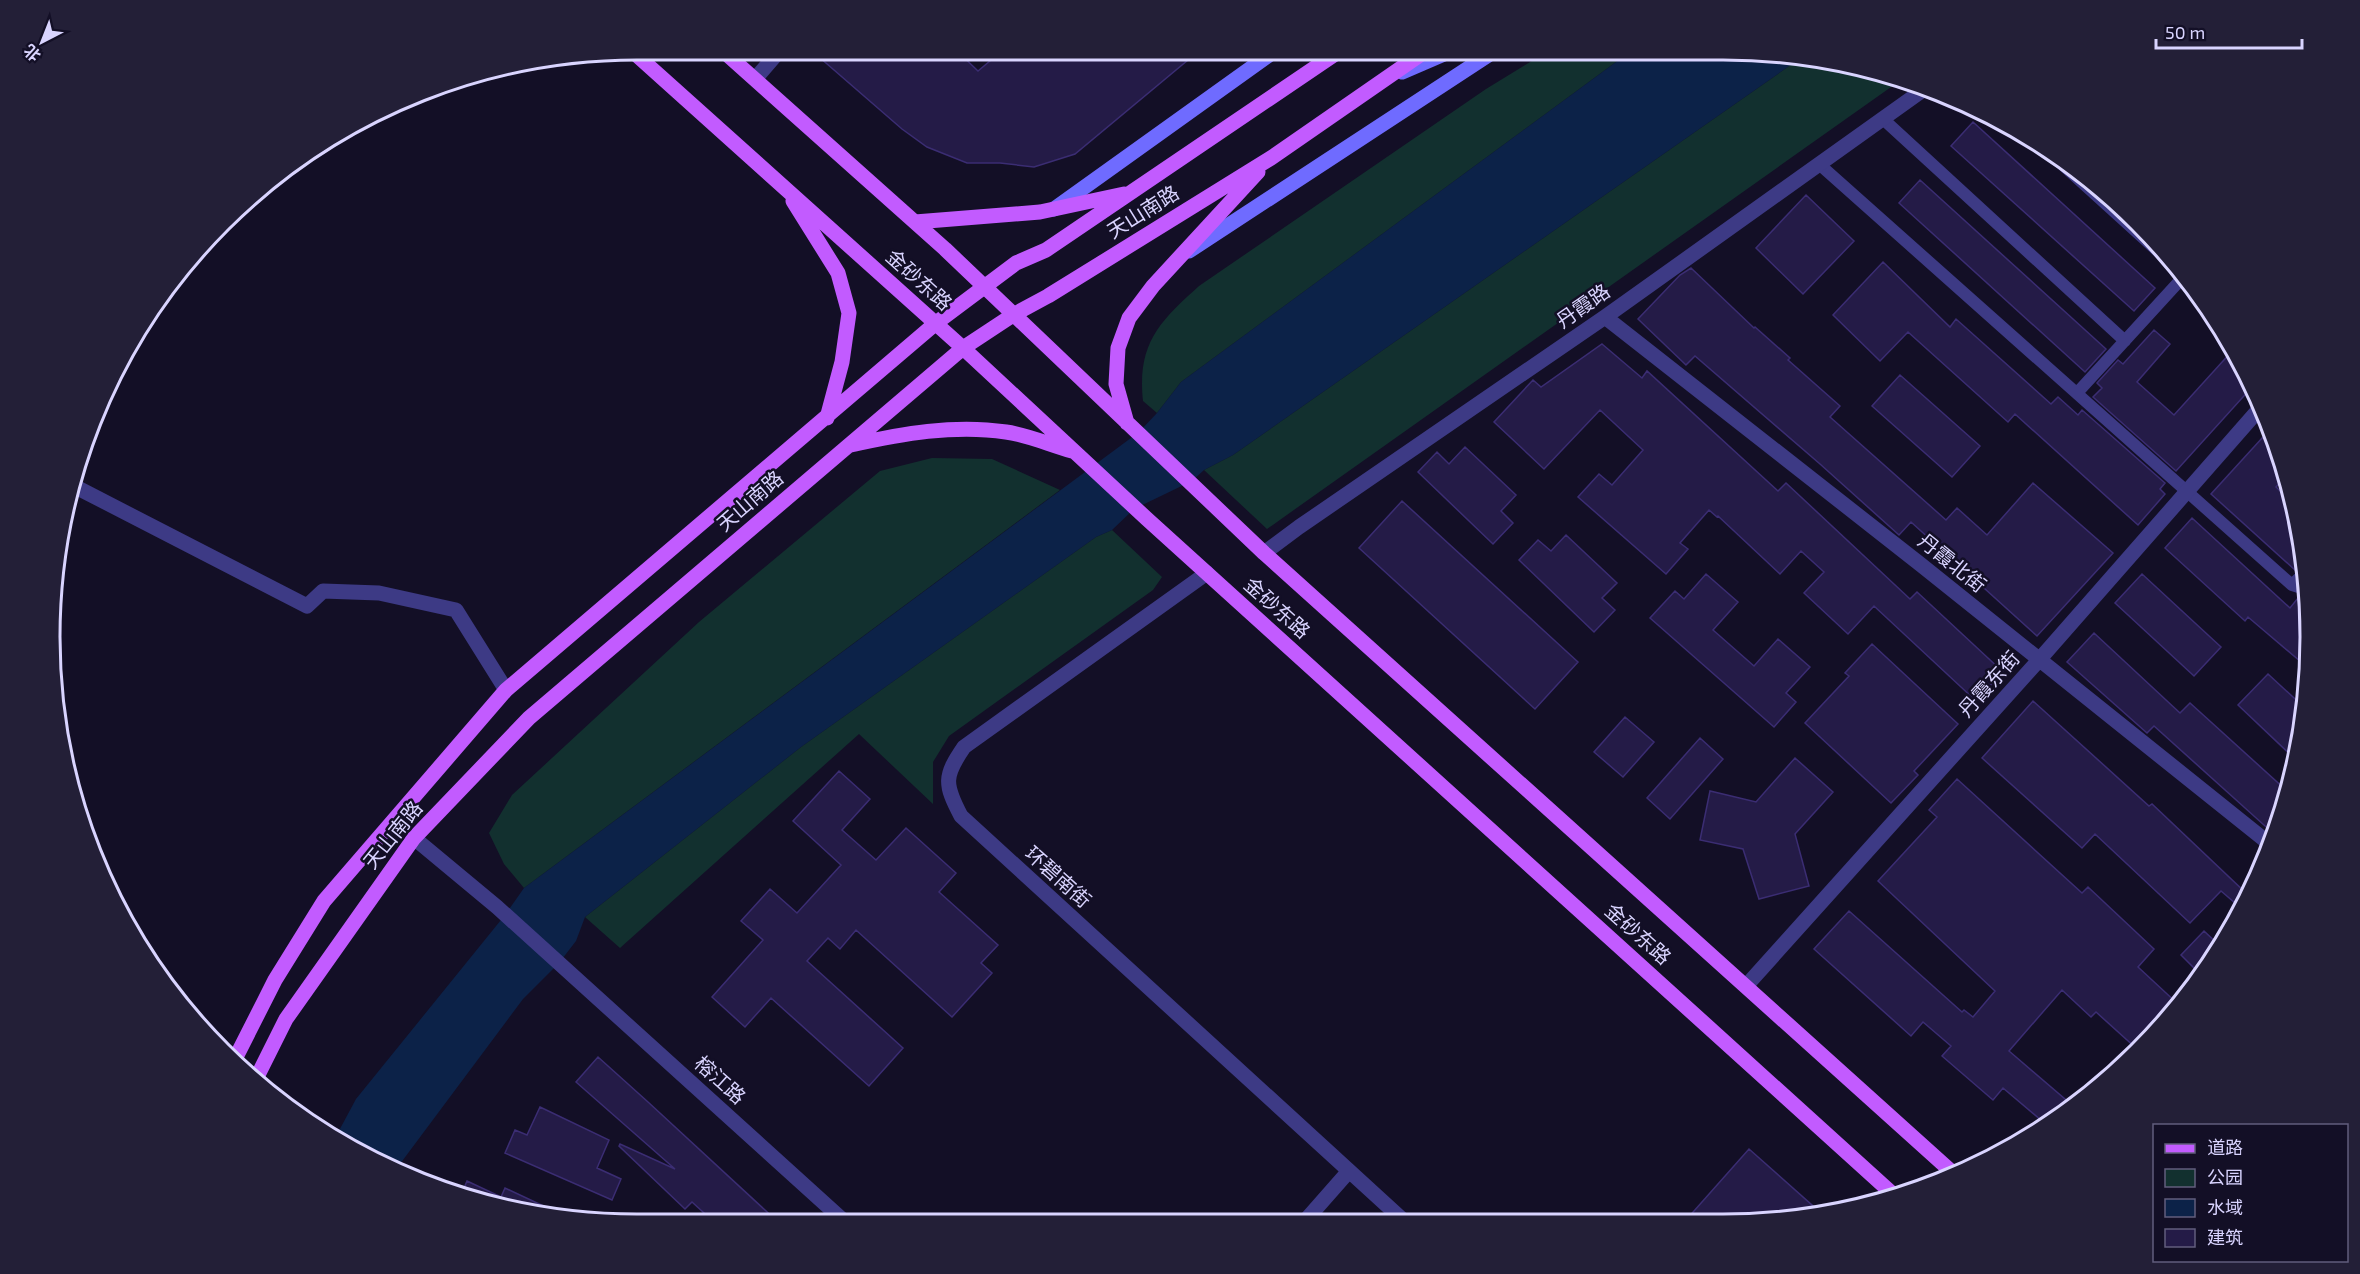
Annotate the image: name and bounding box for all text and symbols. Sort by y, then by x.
north arrow [12,12,72,72]
scale bar [2156,12,2302,50]
text: 50 m [2165,21,2205,43]
text: 北 [19,41,44,66]
street label: 天山南路 [1102,180,1183,243]
street label: 金砂东路 [882,244,957,315]
street label: 丹霞路 [1551,278,1614,332]
street label: 天山南路 [711,465,787,536]
street label: 丹霞北街 [1914,528,1991,597]
street label: 金砂东路 [1240,572,1315,643]
street label: 丹霞东街 [1953,646,2024,721]
street label: 天山南路 [358,796,427,873]
street label: 环碧南街 [1021,841,1096,912]
street label: 金砂东路 [1601,898,1676,969]
street label: 榕江路 [690,1050,751,1108]
legend [2153,1124,2348,1262]
text: 道路 [2207,1136,2243,1158]
text: 公园 [2207,1166,2243,1188]
text: 水域 [2207,1196,2243,1218]
text: 建筑 [2207,1226,2243,1248]

